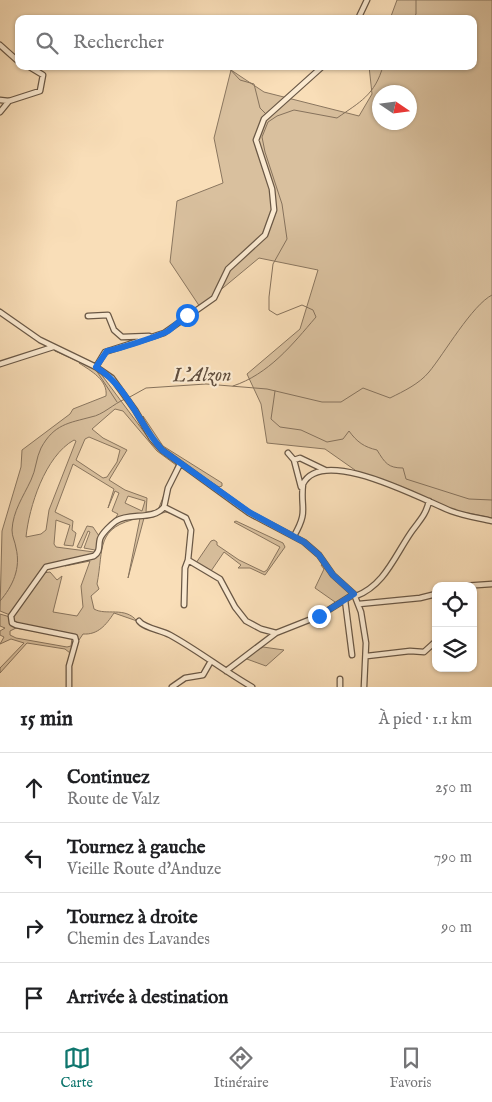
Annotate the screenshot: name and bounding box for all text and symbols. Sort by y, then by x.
search box [15,15,477,70]
icon: search [33,29,61,57]
text: Rechercher [73,31,164,55]
north arrow [372,85,417,130]
route start [176,304,199,327]
water label: L'Alzon [171,362,232,389]
map controls [432,582,477,672]
button: locate [432,582,477,627]
route end [308,605,331,628]
button: layers [432,627,477,672]
text: 15 min [20,706,73,733]
text: À pied · 1.1 km [379,710,472,730]
text: Continuez [67,766,150,790]
icon: ahead [20,774,48,802]
text: 250 m [435,778,472,798]
text: Route de Valz [67,790,160,810]
text: Tournez à gauche [67,836,206,860]
icon: left [20,844,48,872]
text: 790 m [434,848,472,868]
text: Vieille Route d'Anduze [67,860,221,880]
text: Tournez à droite [67,906,198,930]
icon: right [20,914,48,942]
text: 90 m [441,918,472,938]
text: Chemin des Lavandes [67,930,210,950]
icon: arrive [20,984,48,1012]
text: Arrivée à destination [67,986,228,1010]
tab: Carte [60,1044,93,1092]
tab: Itinéraire [214,1044,269,1092]
tab: Favoris [390,1044,432,1092]

